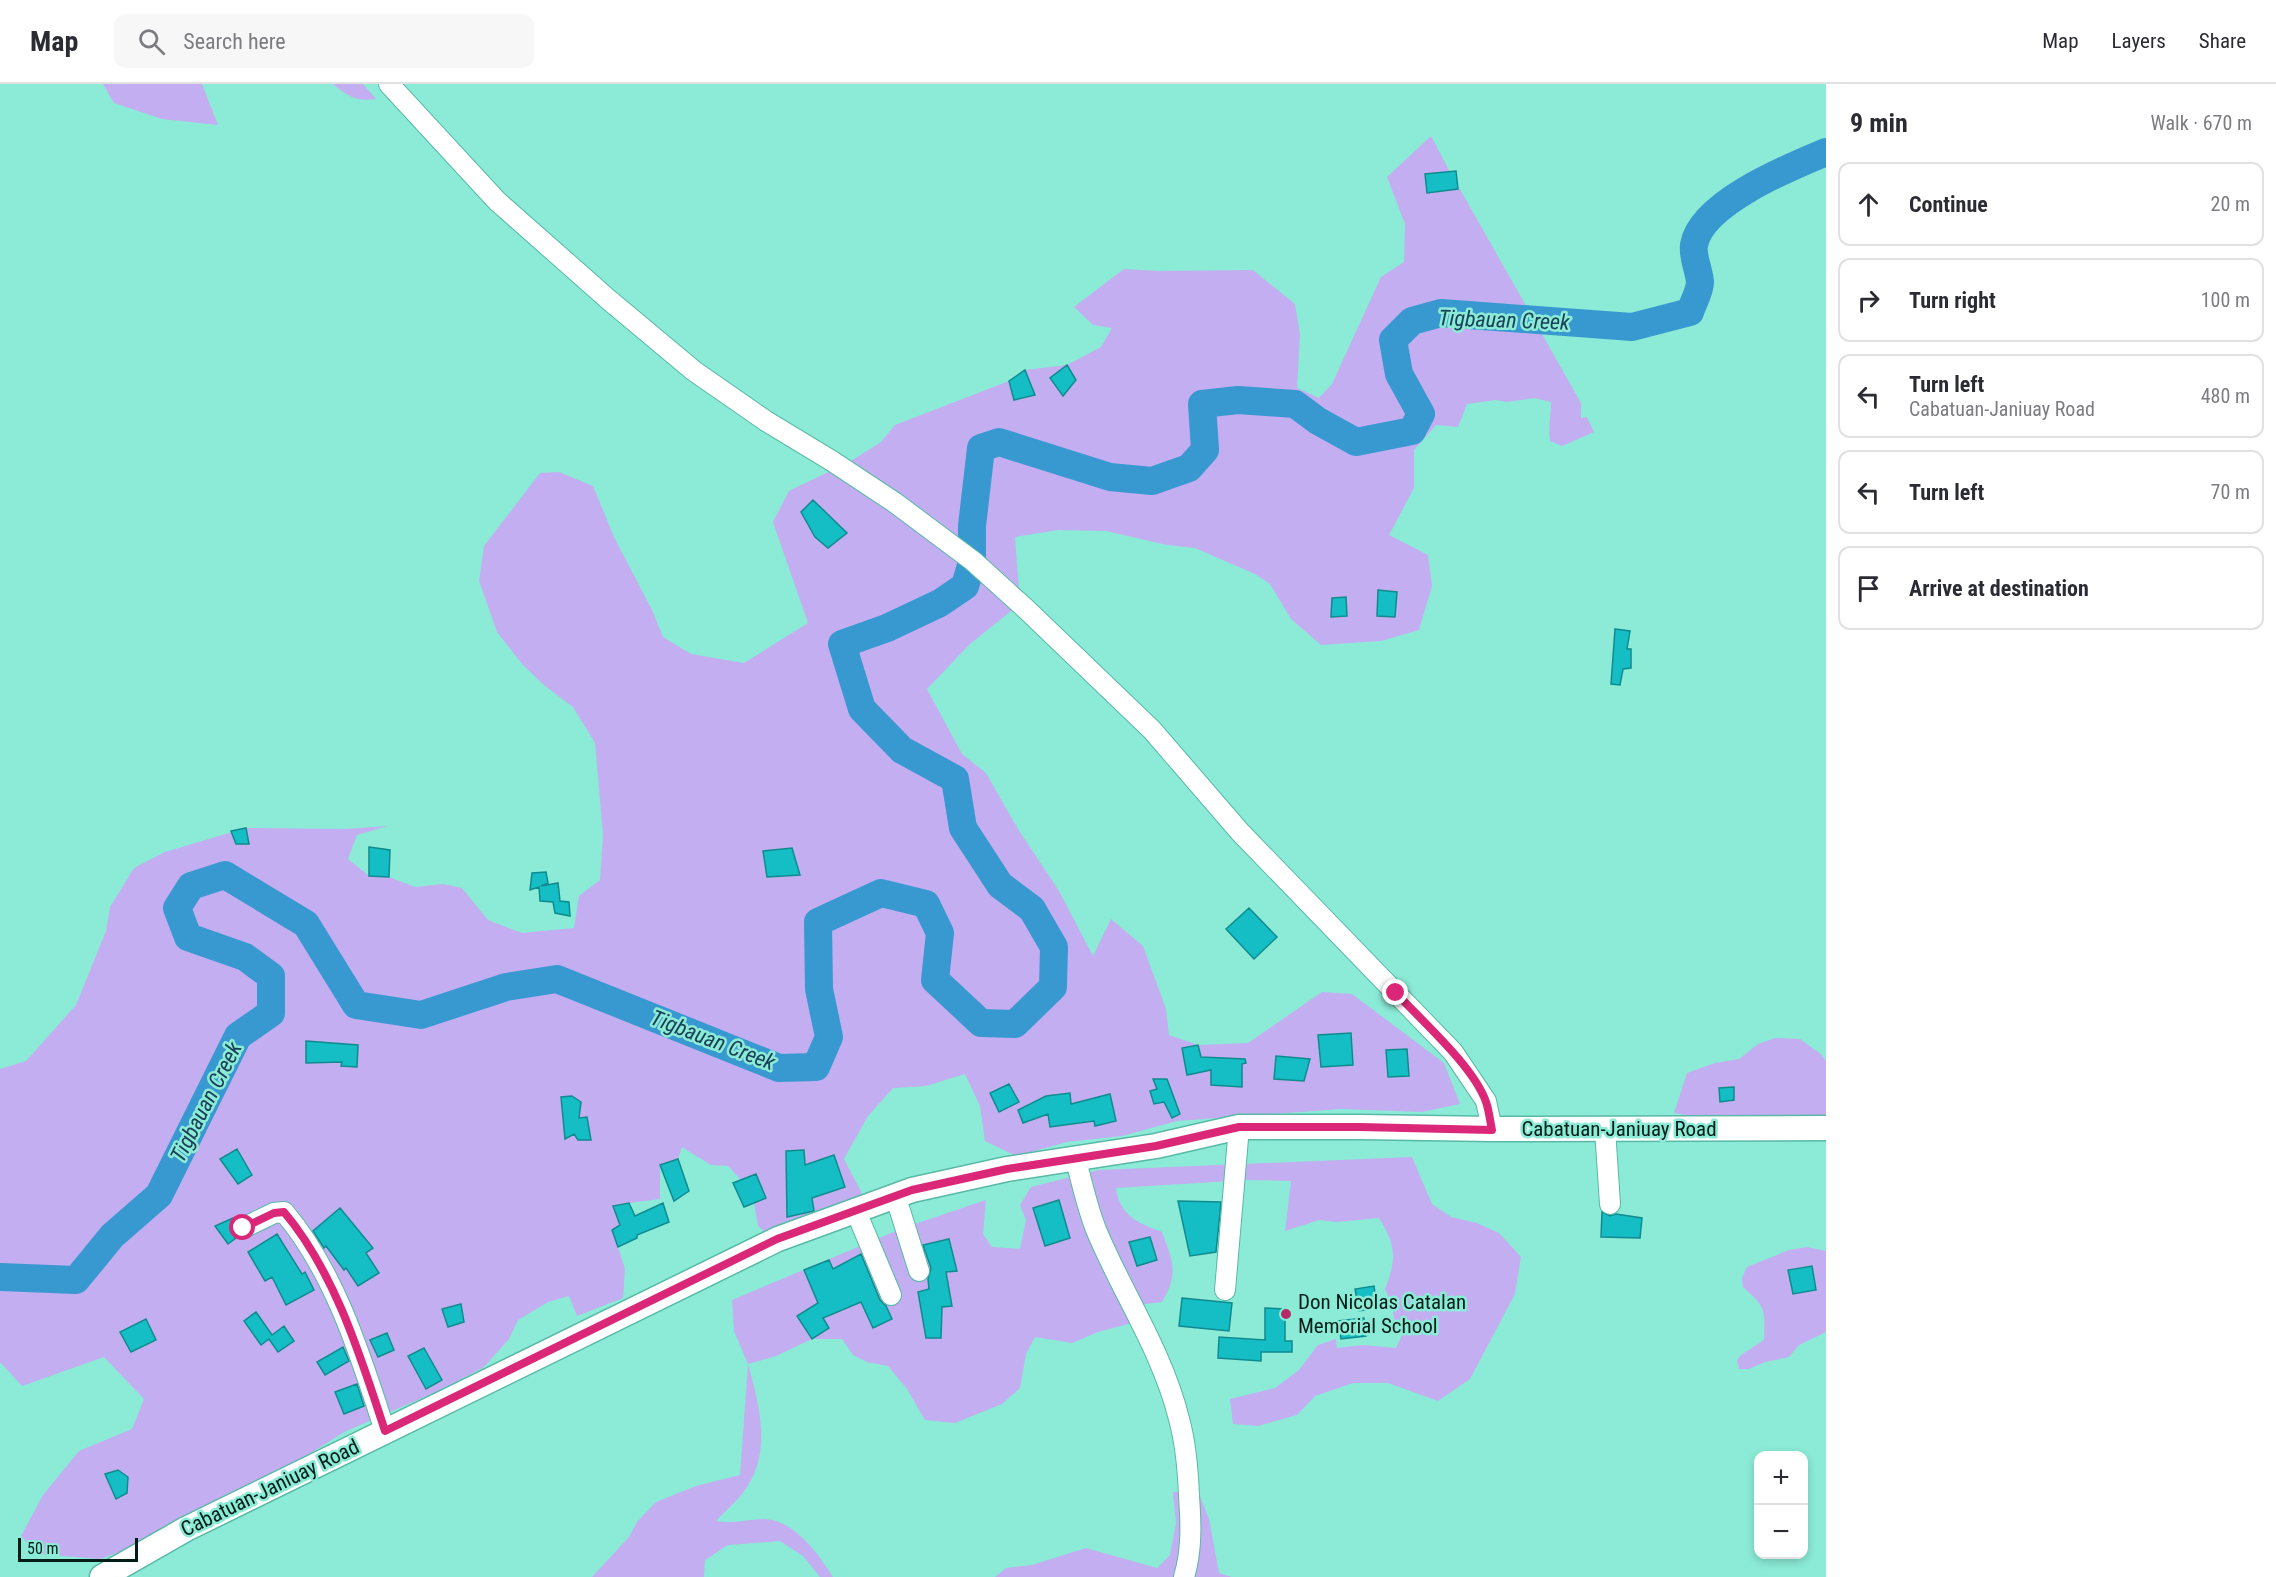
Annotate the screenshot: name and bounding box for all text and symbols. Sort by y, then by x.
search box [114,14,534,68]
text: Map [30,25,78,58]
icon: search [135,25,168,58]
text: Search here [183,29,286,54]
text: Map [2042,29,2079,53]
text: Layers [2112,29,2166,53]
text: Share [2199,29,2246,53]
text: 9 min [1850,108,1908,138]
text: Walk · 670 m [2151,111,2252,135]
icon: ahead [1852,188,1885,221]
text: Continue [1909,192,1988,217]
text: 20 m [2211,192,2250,216]
icon: right [1852,284,1885,317]
text: Turn right [1909,288,1996,313]
text: 100 m [2201,288,2250,312]
water label: Tigbauan Creek [1438,305,1570,335]
text: Turn left [1909,372,1984,397]
icon: left [1852,380,1885,413]
text: 480 m [2201,384,2250,408]
text: Cabatuan-Janiuay Road [1909,397,2095,421]
icon: left [1852,476,1885,509]
text: Turn left [1909,480,1984,505]
text: 70 m [2211,480,2250,504]
icon: arrive [1852,572,1885,605]
text: Arrive at destination [1909,576,2089,601]
route end [1382,979,1408,1005]
water label: Tigbauan Creek [647,1005,779,1075]
water label: Tigbauan Creek [165,1038,247,1166]
street label: Cabatuan-Janiuay Road [1521,1117,1717,1141]
route start [229,1214,255,1240]
place label: Don Nicolas Catalan Memorial School [1298,1290,1466,1338]
marker: Don Nicolas Catalan Memorial School [1279,1307,1293,1321]
street label: Cabatuan-Janiuay Road [177,1434,363,1542]
map controls [1754,1451,1808,1559]
button: + [1754,1451,1808,1505]
button: − [1754,1505,1808,1559]
scale bar [18,1535,138,1562]
text: 50 m [27,1539,59,1558]

